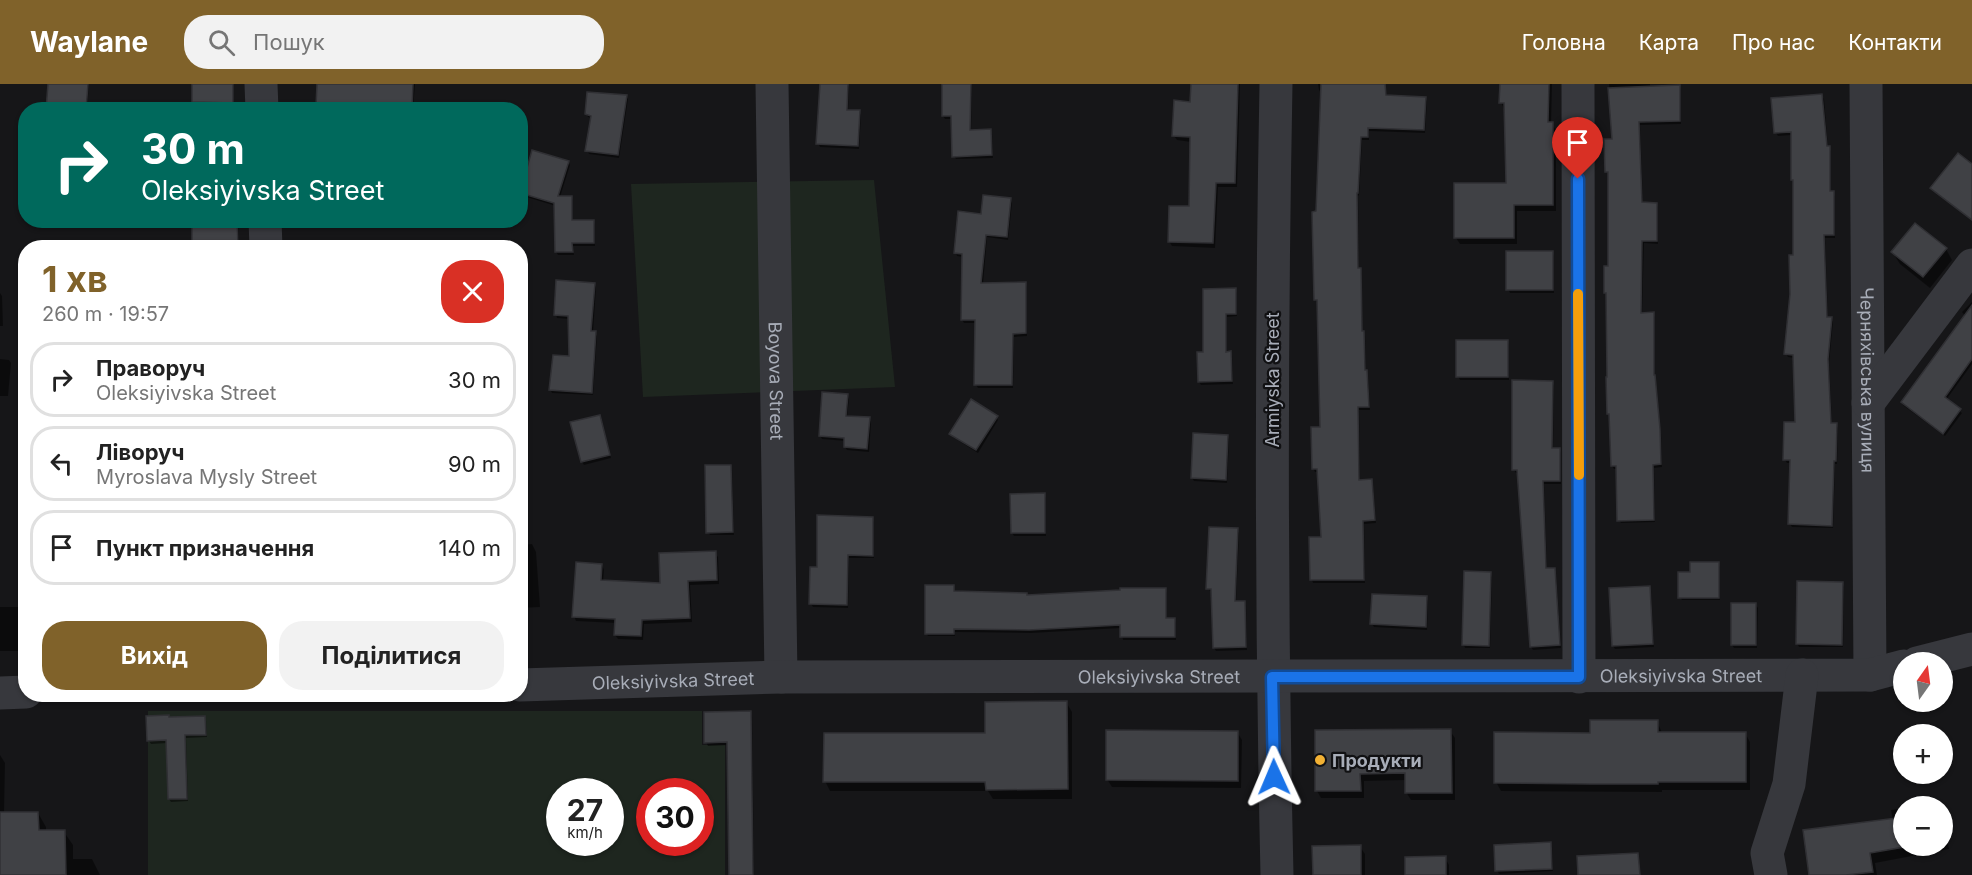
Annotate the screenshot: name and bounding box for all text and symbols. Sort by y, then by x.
search box [184,15,604,69]
text: Waylane [30,25,148,59]
icon: search [205,26,238,59]
text: Пошук [253,29,325,55]
text: Головна [1522,30,1606,55]
text: Карта [1639,30,1699,55]
text: Про нас [1732,30,1815,55]
text: Контакти [1848,30,1942,55]
pin [1552,117,1603,179]
text: 30 m [141,123,245,174]
icon: right [42,126,120,204]
icon: arrive [1561,126,1594,159]
text: Oleksiyivska Street [141,174,384,207]
text: 1 хв [42,257,108,301]
button: close [441,260,504,323]
street label: Черняхівська вулиця [1857,287,1879,473]
text: 260 m · 19:57 [42,302,169,326]
street label: Armiyska Street [1262,312,1283,448]
street label: Boyova Street [765,322,788,440]
text: Праворуч [96,355,205,381]
icon: right [45,363,78,396]
text: 30 m [448,367,501,393]
text: Oleksiyivska Street [96,381,276,405]
text: Ліворуч [96,439,184,465]
icon: left [45,447,78,480]
text: 90 m [448,451,501,477]
text: Myroslava Mysly Street [96,465,317,489]
icon: arrive [45,531,78,564]
text: Пункт призначення [96,535,314,561]
text: 140 m [439,535,501,561]
button: Вихід [42,621,267,690]
button: Поділитися [279,621,504,690]
north arrow [1893,652,1953,712]
map controls [1893,652,1953,856]
street label: Oleksiyivska Street [1600,665,1762,686]
street label: Oleksiyivska Street [1078,666,1240,687]
street label: Oleksiyivska Street [591,667,755,693]
button: + [1893,724,1953,784]
position arrow [1242,745,1306,809]
place label: Продукти [1332,750,1422,771]
marker: Продукти [1313,753,1327,767]
speed limit sign: 30 [636,778,714,856]
text: 27 [567,792,603,828]
button: − [1893,796,1953,856]
text: km/h [567,823,603,842]

